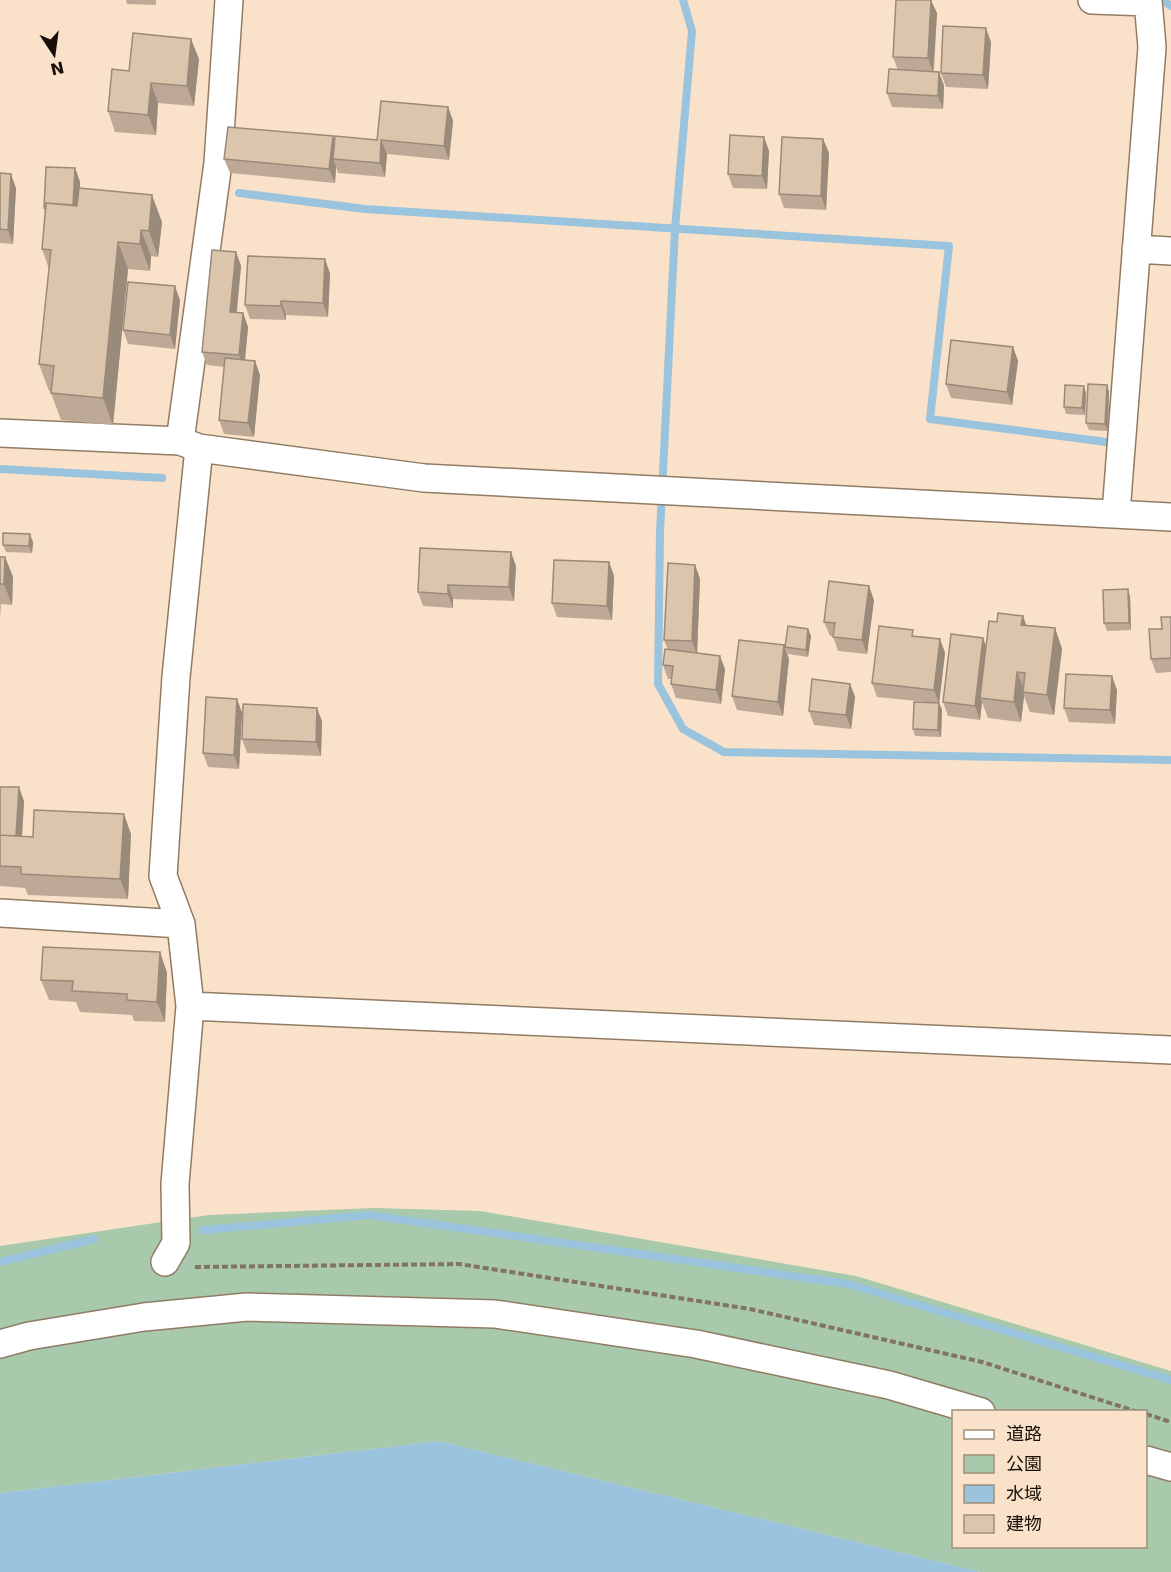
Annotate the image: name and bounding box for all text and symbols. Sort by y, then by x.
north arrow [24,24,84,84]
text: N [49,57,66,79]
legend [952,1410,1147,1548]
text: 道路 [1006,1423,1042,1444]
text: 公園 [1006,1453,1042,1474]
text: 水域 [1006,1483,1042,1504]
text: 建物 [1006,1513,1042,1534]

